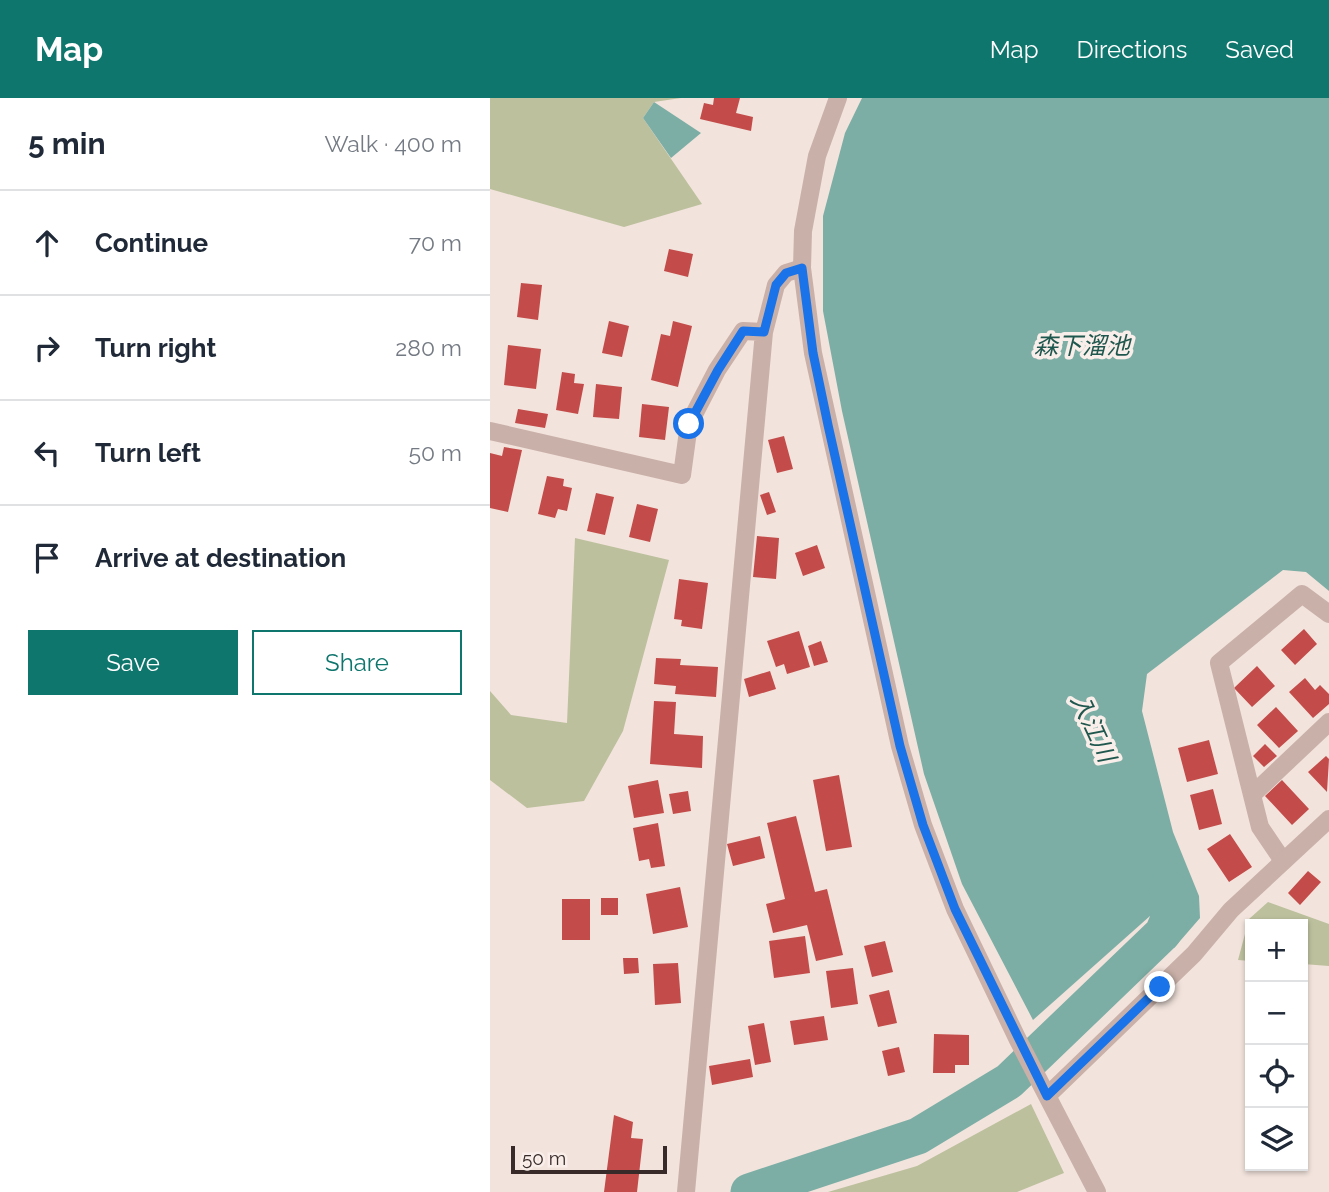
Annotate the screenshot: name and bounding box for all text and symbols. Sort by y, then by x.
text: Map [35,30,103,69]
text: Map [990,35,1039,64]
text: Directions [1077,35,1187,64]
text: Saved [1225,35,1294,64]
text: 5 min [28,126,106,161]
text: Walk · 400 m [324,130,462,157]
icon: ahead [28,224,66,262]
text: Continue [95,228,208,258]
text: 70 m [409,229,462,256]
icon: right [28,329,66,367]
water label: 森下溜池 [1034,331,1132,360]
text: Turn right [95,333,216,363]
text: 280 m [395,334,462,361]
route start [673,408,704,439]
icon: left [28,434,66,472]
text: Turn left [95,438,201,468]
text: 50 m [408,439,462,466]
icon: arrive [28,539,66,577]
text: Arrive at destination [95,543,346,573]
button: Save [28,630,238,695]
button: Share [252,630,462,695]
water label: 入江川 [1065,689,1123,769]
map controls [1245,919,1308,1171]
button: + [1245,919,1308,982]
route end [1144,971,1175,1002]
button: − [1245,982,1308,1045]
button: locate [1245,1045,1308,1108]
button: layers [1245,1108,1308,1171]
scale bar [511,1143,667,1175]
text: 50 m [522,1147,566,1169]

